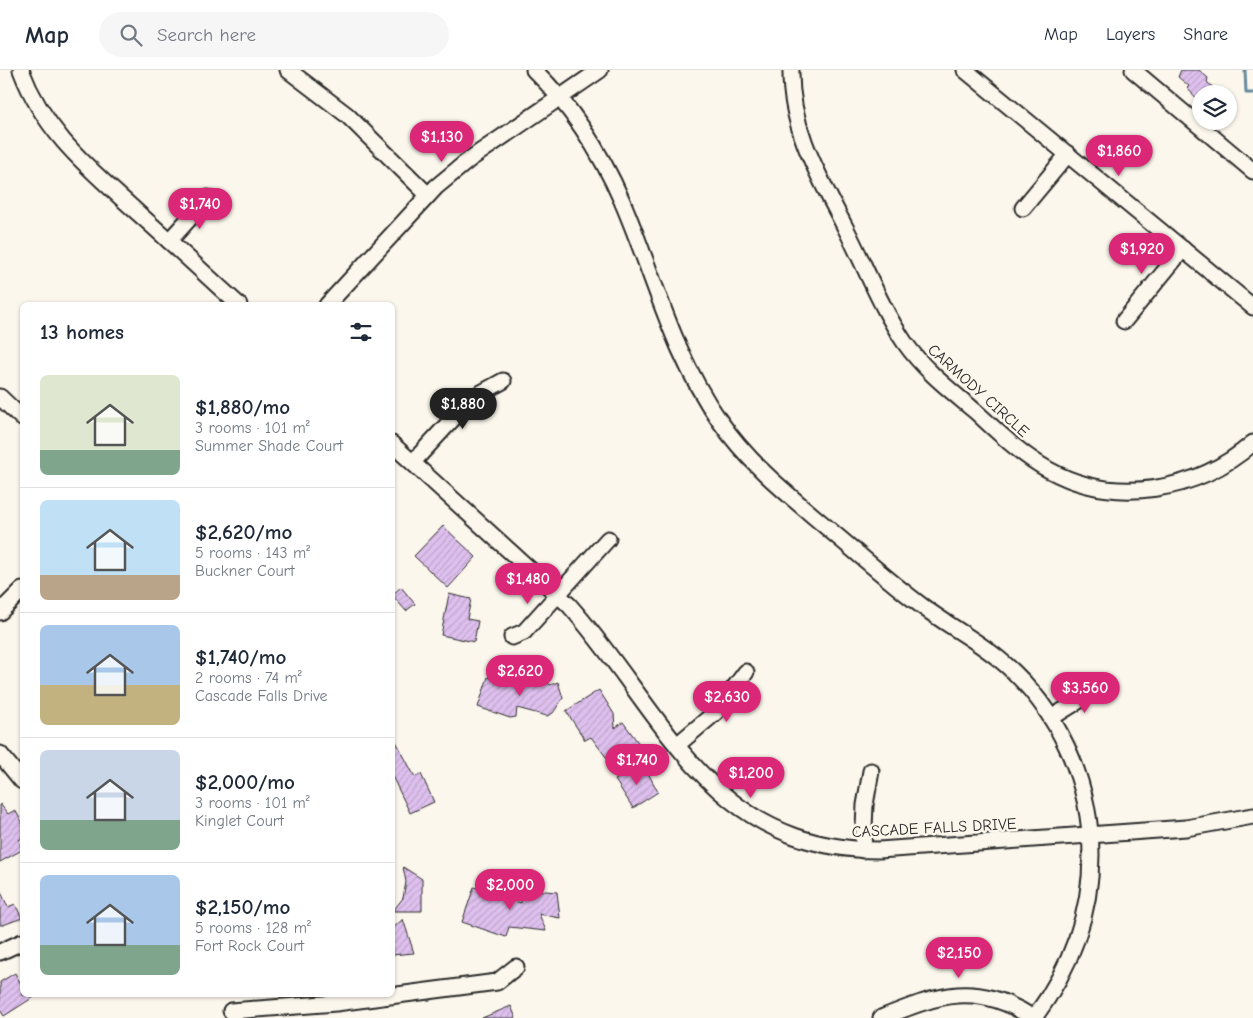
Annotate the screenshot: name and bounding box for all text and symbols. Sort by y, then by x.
search box [99,12,449,57]
text: Map [25,21,69,49]
icon: search [117,21,145,49]
text: Search here [157,24,256,46]
text: Map [1044,24,1078,45]
text: Layers [1106,24,1155,45]
text: Share [1183,24,1228,45]
map controls [1192,85,1237,130]
button: layers [1192,85,1237,130]
pin: $1,130 [401,121,483,163]
text: $1,130 [421,128,463,146]
pin: $1,860 [1078,134,1160,177]
text: $1,860 [1097,142,1141,160]
pin: $1,740 [159,188,241,230]
text: $1,740 [179,195,221,213]
pin: $1,920 [1101,232,1183,275]
text: $1,920 [1120,240,1164,258]
icon: filters [347,318,375,346]
text: 13 homes [40,320,124,344]
street label: CARMODY CIRCLE [924,341,1033,441]
pin: $1,880 [422,388,504,430]
icon: home [80,395,140,455]
text: $1,880/mo [195,395,290,419]
text: $1,880 [441,395,485,413]
text: 3 rooms · 101 m² [195,419,310,437]
text: Summer Shade Court [195,437,343,455]
icon: home [80,520,140,580]
text: $2,620/mo [195,520,292,544]
text: 5 rooms · 143 m² [195,544,310,562]
text: Buckner Court [195,562,295,580]
pin: $1,480 [487,562,569,605]
text: $1,480 [506,570,550,588]
icon: home [80,645,140,705]
text: $1,740/mo [195,645,286,669]
pin: $2,620 [479,654,561,697]
text: $2,620 [497,662,543,680]
text: 2 rooms · 74 m² [195,669,302,687]
pin: $3,560 [1044,672,1126,714]
text: $3,560 [1062,679,1108,697]
pin: $2,630 [686,680,768,723]
text: Cascade Falls Drive [195,687,328,705]
text: $2,630 [704,688,750,706]
pin: $1,740 [596,744,678,786]
text: $1,740 [616,751,658,769]
pin: $1,200 [710,756,792,799]
text: $1,200 [728,764,774,782]
icon: home [80,770,140,830]
text: $2,000/mo [195,770,295,794]
text: 3 rooms · 101 m² [195,794,310,812]
text: Kinglet Court [195,812,284,830]
street label: CASCADE FALLS DRIVE [851,815,1017,841]
pin: $2,000 [469,868,551,911]
text: $2,000 [486,876,534,894]
icon: home [80,895,140,955]
text: $2,150/mo [195,895,290,919]
text: 5 rooms · 128 m² [195,919,311,937]
pin: $2,150 [918,936,1000,979]
text: Fort Rock Court [195,937,304,955]
text: $2,150 [937,944,981,962]

